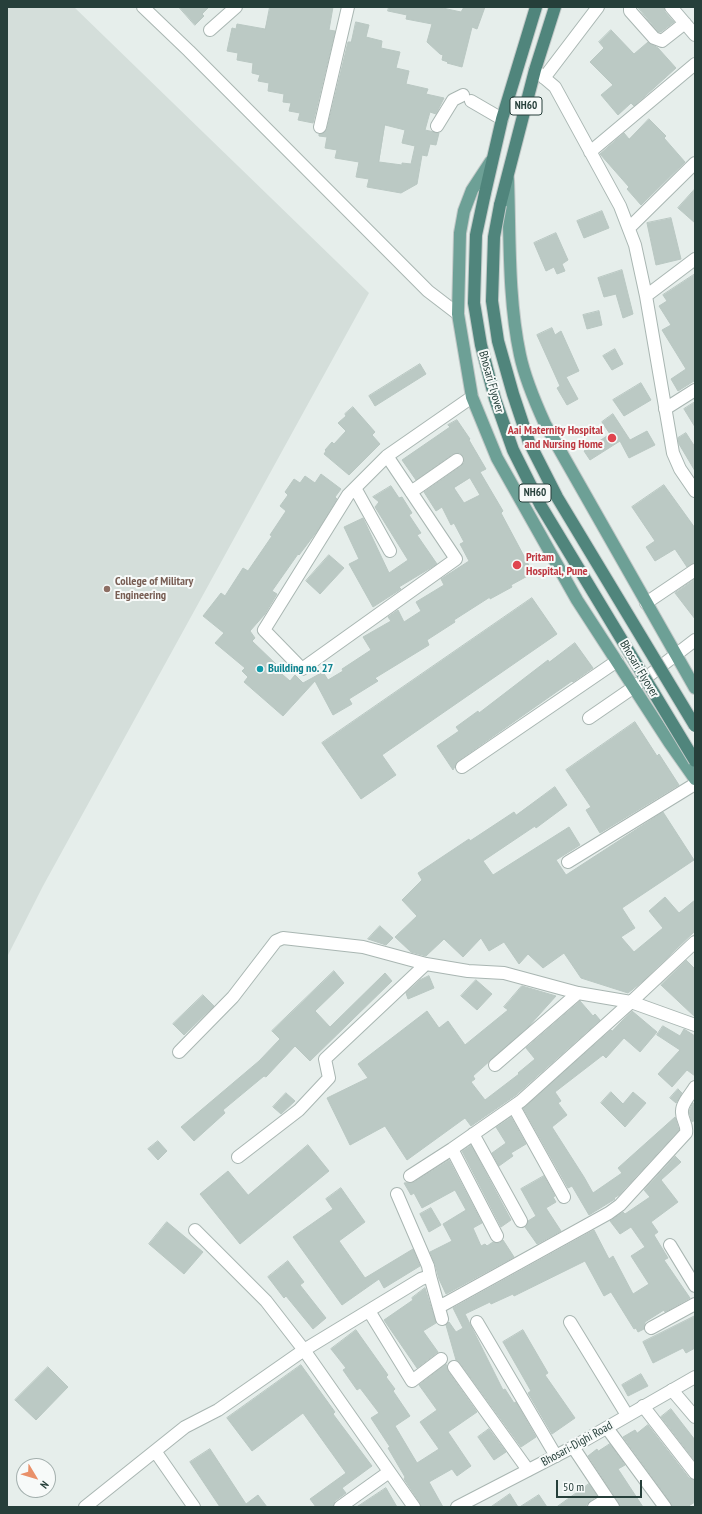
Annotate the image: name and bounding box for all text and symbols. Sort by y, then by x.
road number: NH60 [510,97,542,115]
street label: Bhosari Flyover [475,349,507,415]
place label: Aai Maternity Hospital and Nursing Home [508,424,603,452]
marker: Aai Maternity Hospital and Nursing Home [606,432,618,444]
road number: NH60 [519,484,551,502]
place label: Pritam Hospital, Pune [526,551,588,579]
marker: Pritam Hospital, Pune [511,559,523,571]
place label: College of Military Engineering [115,575,193,603]
marker: College of Military Engineering [102,584,112,594]
street label: Bhosari Flyover [616,638,662,700]
place label: Building no. 27 [268,662,333,676]
marker: Building no. 27 [255,664,265,674]
street label: Bhosari-Dighi Road [539,1418,615,1470]
north arrow [16,1458,56,1498]
scale bar [558,1472,644,1498]
text: N [37,1478,52,1491]
text: 50 m [563,1479,584,1494]

